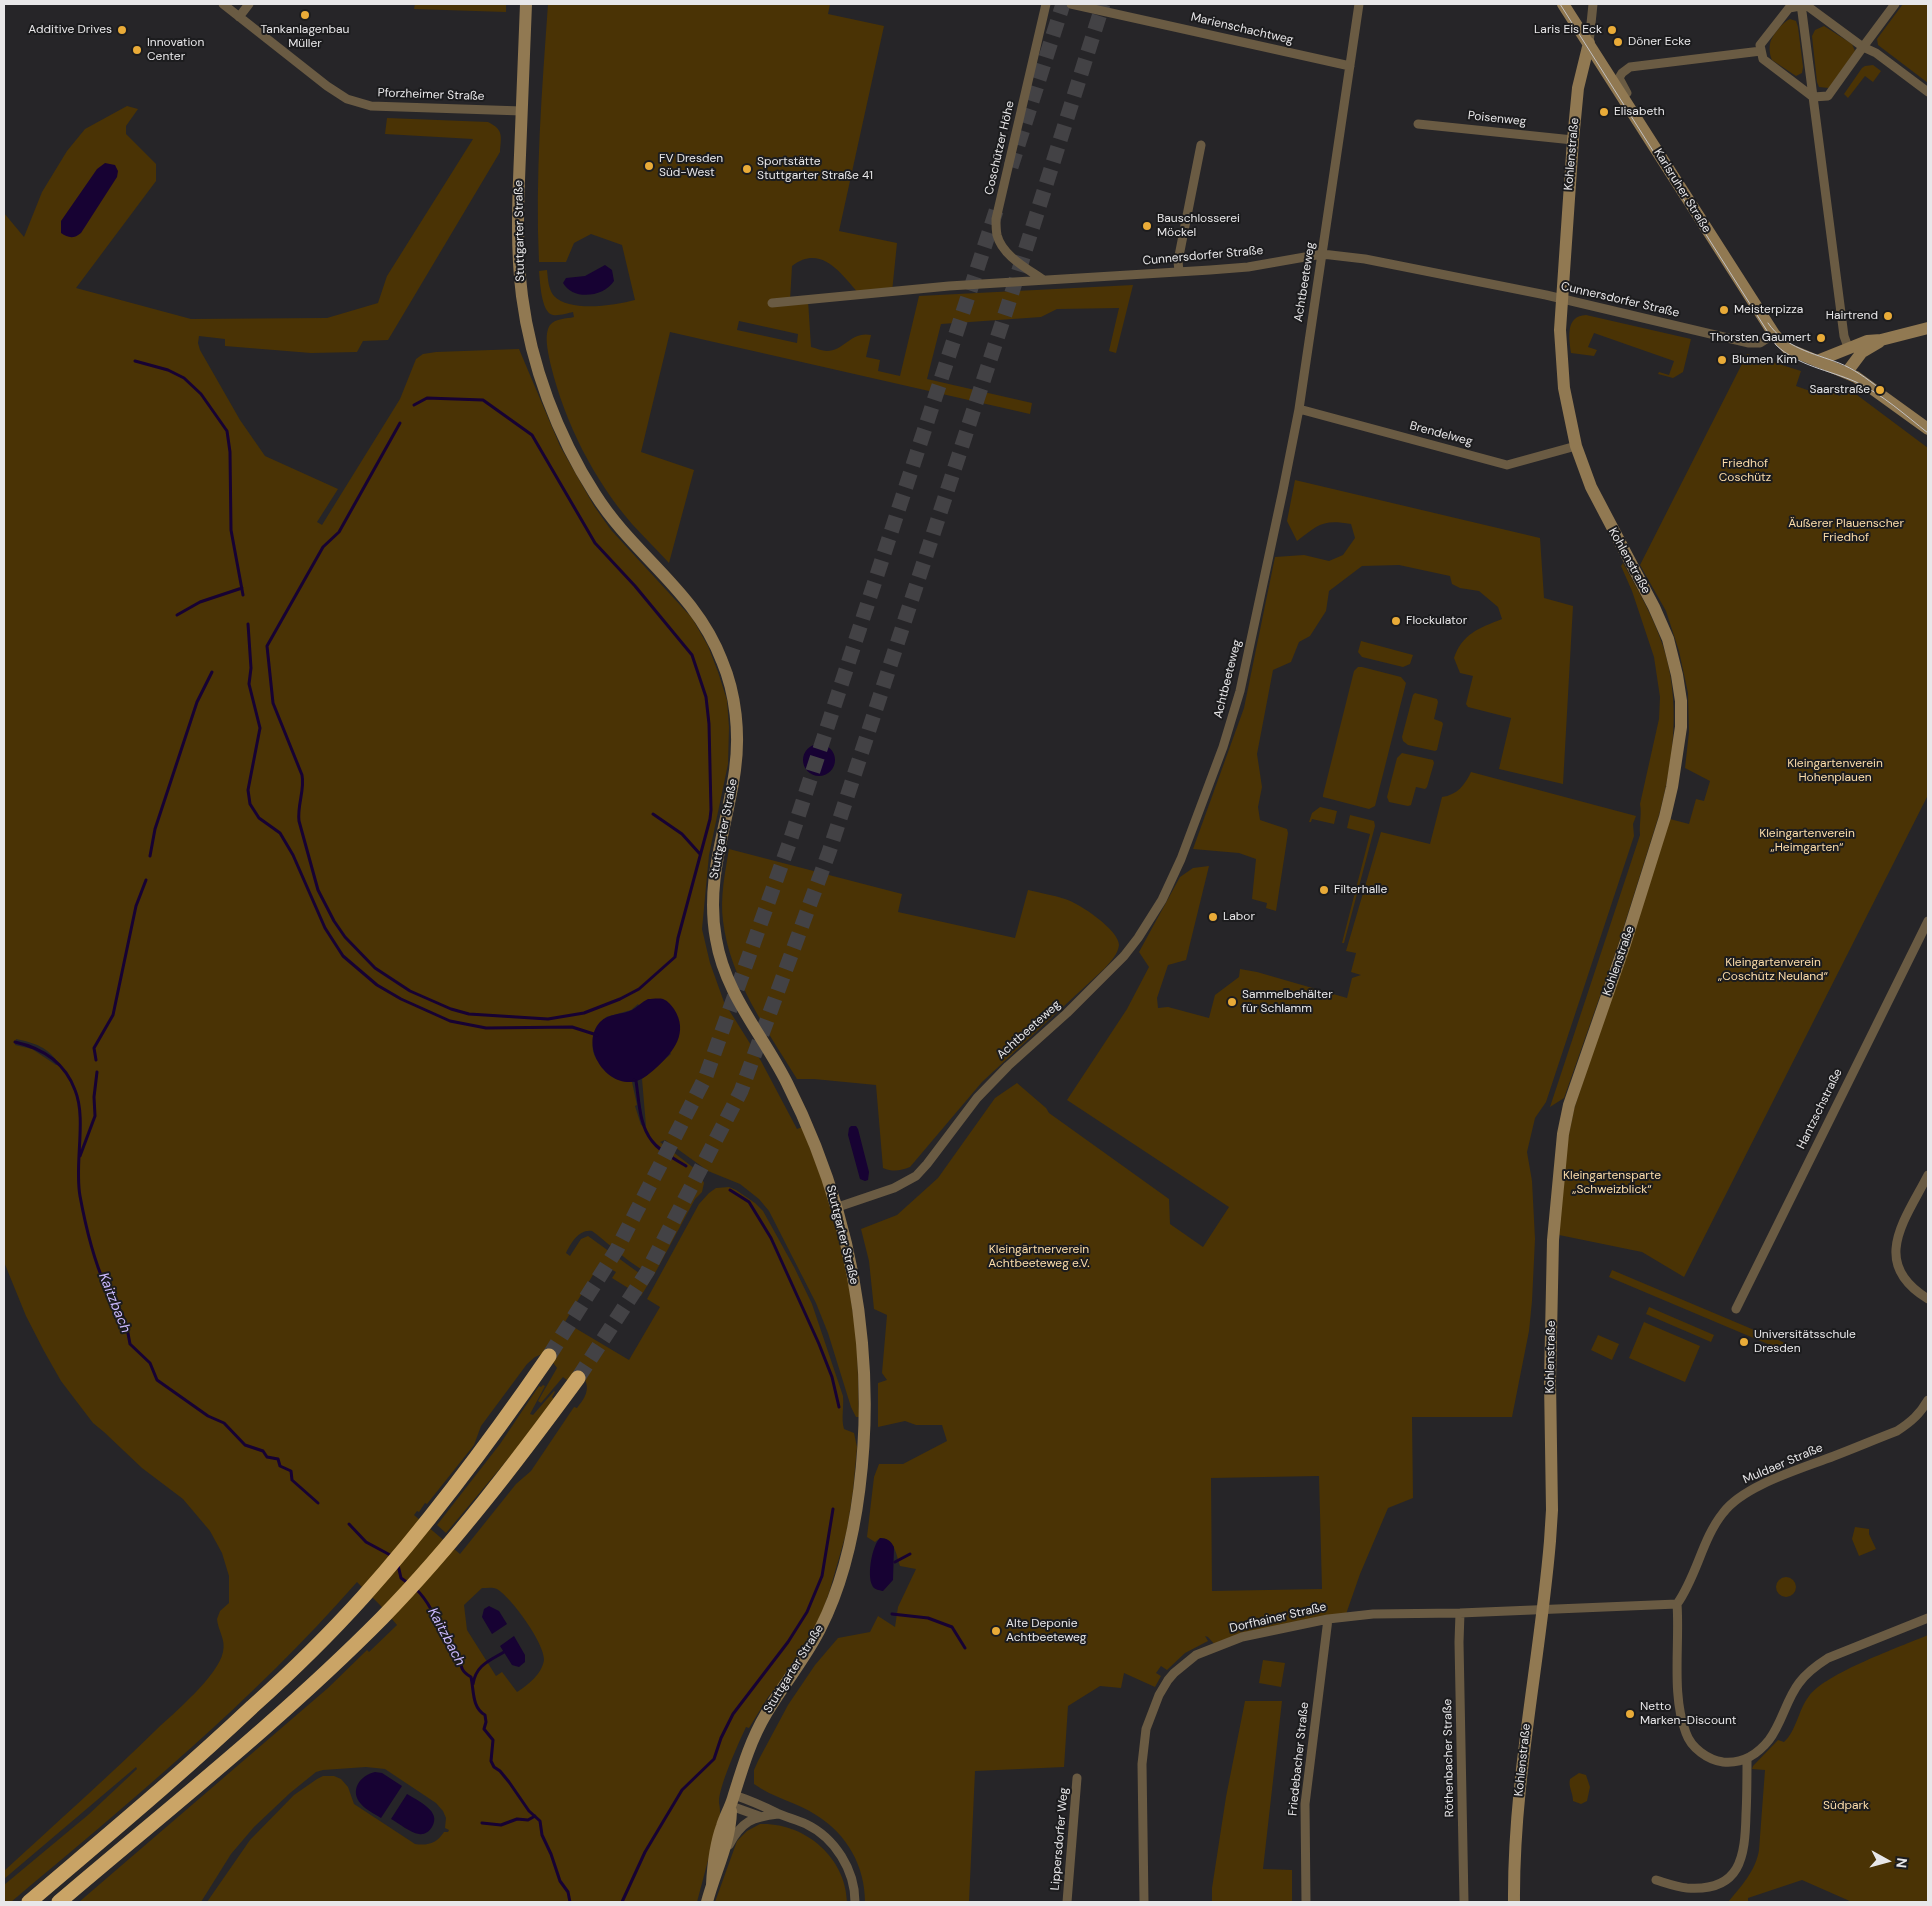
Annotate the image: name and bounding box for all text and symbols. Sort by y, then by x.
marker: Tankanlagenbau Müller [299,9,311,21]
street label: Marienschachtweg [1189,10,1295,48]
place label: Additive Drives [28,23,112,37]
place label: Tankanlagenbau Müller [261,23,349,51]
place label: Laris Eis Eck [1534,23,1602,37]
marker: Additive Drives [116,24,128,36]
marker: Laris Eis Eck [1606,24,1618,36]
place label: Döner Ecke [1628,35,1691,49]
place label: Innovation Center [147,36,204,64]
marker: Döner Ecke [1612,36,1624,48]
marker: Innovation Center [131,44,143,56]
street label: Pforzheimer Straße [377,86,485,104]
street label: Coschützer Höhe [982,100,1018,196]
place label: Elisabeth [1614,105,1665,119]
marker: Elisabeth [1598,106,1610,118]
street label: Poisenweg [1467,109,1527,129]
street label: Kohlenstraße [1562,117,1582,191]
street label: Karlsruher Straße [1650,146,1714,236]
place label: FV Dresden Süd-West [659,152,723,180]
place label: Sportstätte Stuttgarter Straße 41 [757,155,873,183]
marker: FV Dresden Süd-West [643,160,655,172]
marker: Sportstätte Stuttgarter Straße 41 [741,163,753,175]
street label: Stuttgarter Straße [512,180,528,282]
place label: Bauschlosserei Möckel [1157,212,1240,240]
marker: Bauschlosserei Möckel [1141,220,1153,232]
street label: Achtbeeteweg [1292,241,1318,323]
street label: Cunnersdorfer Straße [1142,244,1264,268]
street label: Cunnersdorfer Straße [1559,279,1681,321]
place label: Meisterpizza [1734,303,1803,317]
marker: Meisterpizza [1718,304,1730,316]
place label: Hairtrend [1826,309,1878,323]
marker: Hairtrend [1882,310,1894,322]
place label: Thorsten Gaumert [1709,331,1811,345]
marker: Thorsten Gaumert [1815,332,1827,344]
place label: Blumen Kim [1732,353,1797,367]
marker: Blumen Kim [1716,354,1728,366]
place label: Saarstraße [1810,383,1870,397]
marker: Saarstraße [1874,384,1886,396]
street label: Brendelweg [1408,419,1474,449]
park label: Friedhof Coschütz [1719,457,1771,485]
park label: Äußerer Plauenscher Friedhof [1788,517,1904,545]
street label: Kohlenstraße [1605,526,1653,596]
place label: Flockulator [1406,614,1467,628]
marker: Flockulator [1390,615,1402,627]
street label: Achtbeeteweg [1211,638,1245,720]
park label: Kleingartenverein Hohenplauen [1787,757,1883,785]
street label: Stuttgarter Straße [707,778,741,880]
park label: Kleingartenverein „Heimgarten“ [1759,827,1855,855]
place label: Filterhalle [1334,883,1387,897]
marker: Filterhalle [1318,884,1330,896]
place label: Labor [1223,910,1255,924]
marker: Labor [1207,911,1219,923]
street label: Kohlenstraße [1600,924,1638,998]
park label: Kleingartenverein „Coschütz Neuland“ [1718,956,1828,984]
place label: Sammelbehälter für Schlamm [1242,988,1333,1016]
marker: Sammelbehälter für Schlamm [1226,996,1238,1008]
street label: Achtbeeteweg [994,998,1064,1062]
street label: Hantzschstraße [1794,1066,1846,1152]
park label: Kleingartensparte „Schweizblick“ [1563,1169,1661,1197]
street label: Stuttgarter Straße [823,1184,861,1286]
park label: Kleingärtnerverein Achtbeeteweg e.V. [988,1243,1090,1271]
water label: Kaitzbach [94,1270,134,1336]
street label: Kohlenstraße [1543,1320,1559,1394]
place label: Universitätsschule Dresden [1754,1328,1856,1356]
marker: Universitätsschule Dresden [1738,1336,1750,1348]
street label: Muldaer Straße [1741,1441,1825,1487]
street label: Dorfhainer Straße [1228,1600,1328,1636]
water label: Kaitzbach [424,1605,468,1669]
place label: Alte Deponie Achtbeeteweg [1006,1617,1087,1645]
street label: Stuttgarter Straße [761,1622,827,1716]
marker: Alte Deponie Achtbeeteweg [990,1625,1002,1637]
street label: Röthenbacher Straße [1441,1699,1457,1817]
place label: Netto Marken-Discount [1640,1700,1736,1728]
street label: Friedebacher Straße [1286,1701,1312,1817]
marker: Netto Marken-Discount [1624,1708,1636,1720]
street label: Kohlenstraße [1512,1723,1534,1797]
street label: Lippersdorfer Weg [1048,1787,1072,1891]
park label: Südpark [1823,1799,1869,1813]
north arrow [1862,1836,1912,1886]
text: N [1892,1857,1911,1869]

